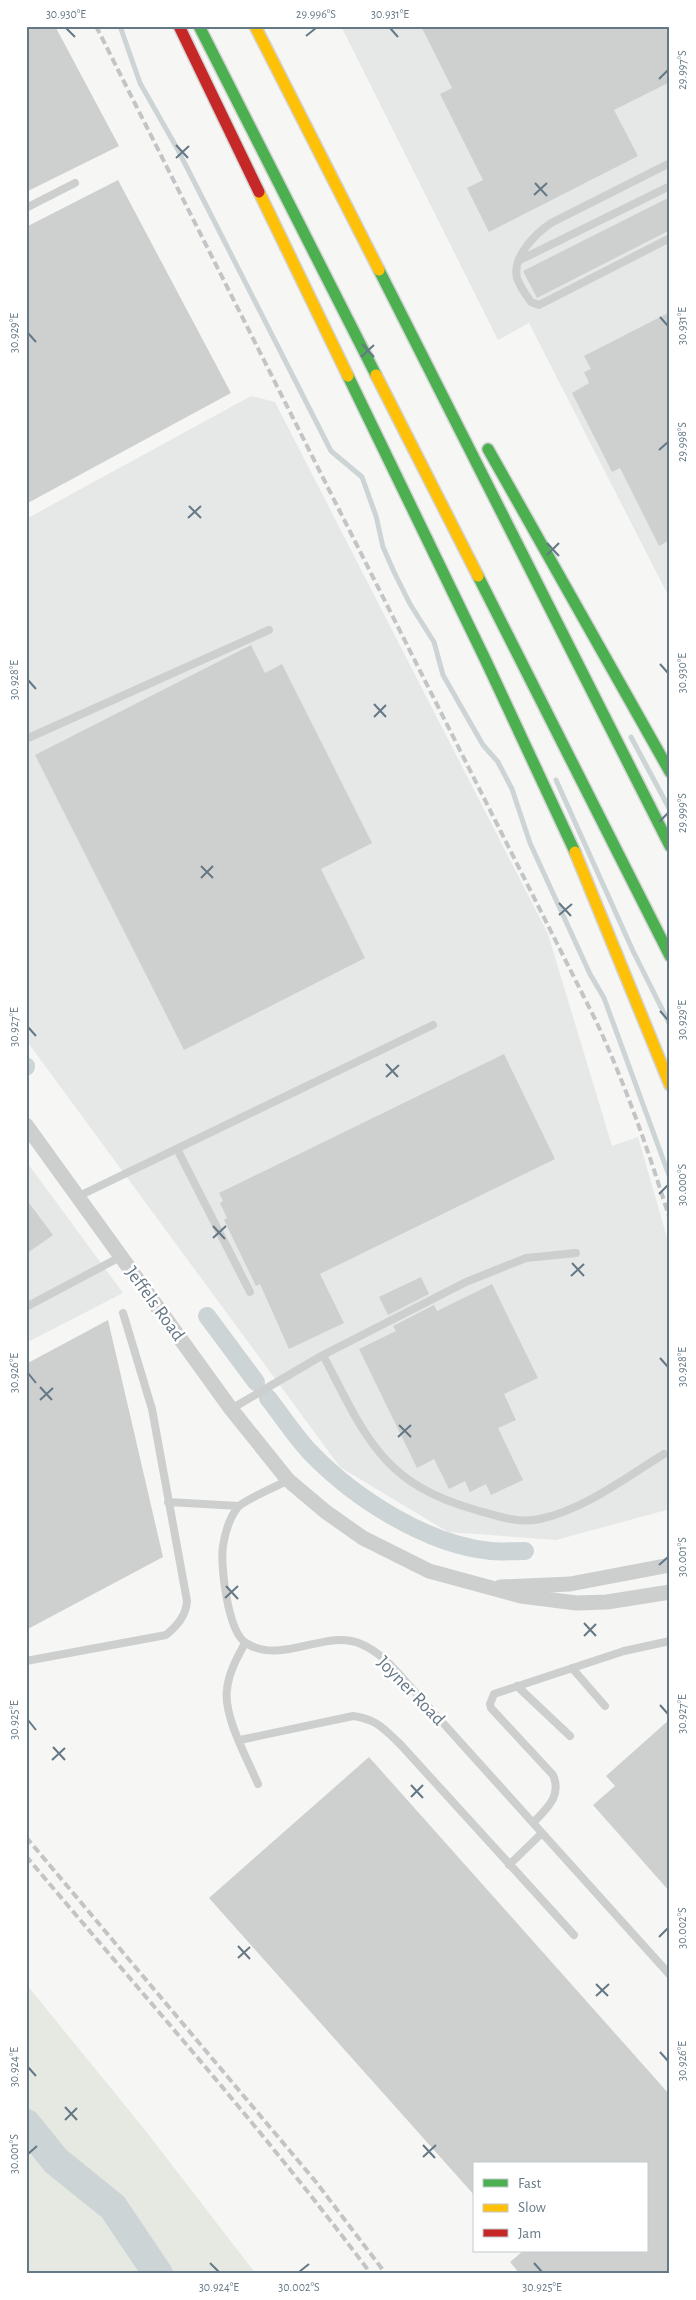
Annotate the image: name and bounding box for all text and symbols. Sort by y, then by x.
text: 30.930°E [46,8,86,20]
text: 29.996°S [296,8,336,20]
text: 30.931°E [371,8,409,20]
text: 29.997°S [676,50,688,90]
text: 30.931°E [676,307,688,345]
text: 30.929°E [8,313,20,353]
text: 29.998°S [676,422,688,462]
text: 30.930°E [676,653,688,693]
text: 30.928°E [8,660,20,700]
text: 29.999°S [676,793,688,833]
text: 30.929°E [676,1000,688,1040]
text: 30.927°E [8,1007,20,1047]
text: 30.000°S [676,1164,688,1206]
street label: Jeffels Road [122,1263,188,1345]
text: 30.928°E [676,1347,688,1387]
text: 30.926°E [8,1353,20,1393]
text: 30.001°S [676,1537,688,1577]
street label: Joyner Road [373,1653,449,1730]
text: 30.927°E [676,1694,688,1734]
text: 30.925°E [8,1700,20,1740]
text: 30.002°S [676,1907,688,1949]
text: 30.926°E [676,2041,688,2081]
text: 30.924°E [8,2047,20,2087]
text: 30.001°S [8,2134,20,2174]
legend [473,2162,648,2252]
text: Fast [518,2176,542,2191]
text: Slow [518,2200,546,2215]
text: Jam [518,2226,541,2241]
text: 30.924°E [199,2281,239,2293]
text: 30.002°S [278,2281,320,2293]
text: 30.925°E [522,2281,562,2293]

